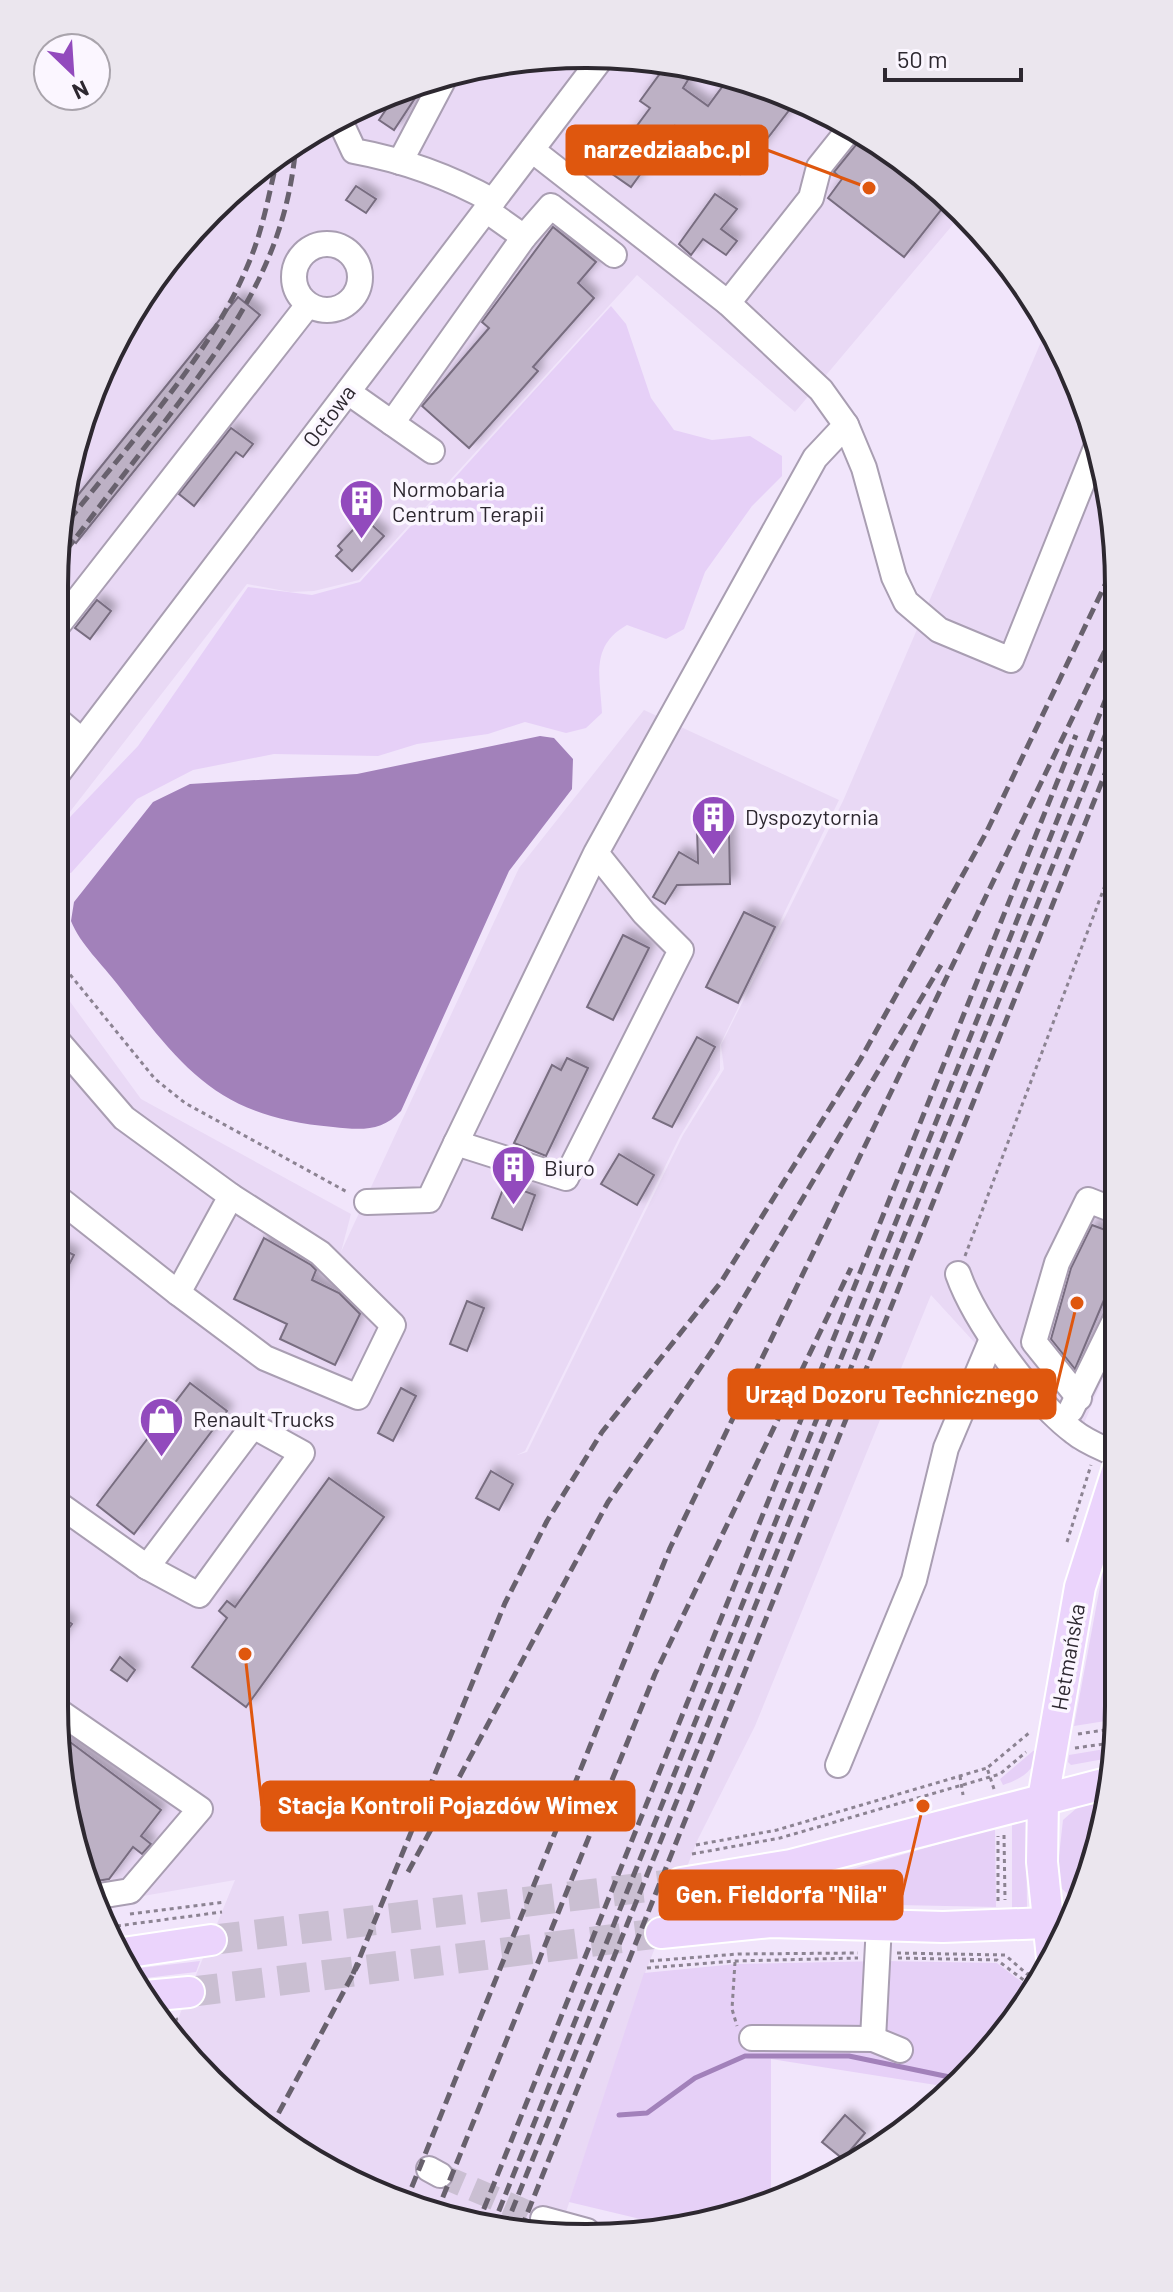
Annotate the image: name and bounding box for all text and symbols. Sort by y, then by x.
north arrow [32,32,112,112]
scale bar [885,32,1021,82]
text: 50 m [897,44,948,73]
text: N [69,76,93,106]
callout: narzedziaabc.pl [567,126,767,174]
text: narzedziaabc.pl [583,134,751,163]
street label: Octowa [296,379,360,452]
place label: Normobaria Centrum Terapii [392,475,545,526]
building icon: Normobaria Centrum Terapii [337,478,385,541]
building icon: Dyspozytornia [690,793,738,856]
place label: Dyspozytornia [745,803,879,829]
building icon: Biuro [489,1144,537,1207]
place label: Biuro [544,1154,595,1180]
callout: Urząd Dozoru Technicznego [729,1370,1055,1418]
text: Urząd Dozoru Technicznego [745,1379,1039,1408]
shop icon: Renault Trucks [138,1395,186,1458]
place label: Renault Trucks [193,1405,335,1431]
street label: Hetmańska [1045,1601,1089,1712]
callout: Stacja Kontroli Pojazdów Wimex [262,1782,634,1830]
text: Stacja Kontroli Pojazdów Wimex [278,1790,618,1819]
callout: Gen. Fieldorfa "Nila" [660,1871,902,1919]
text: Gen. Fieldorfa "Nila" [676,1879,887,1908]

